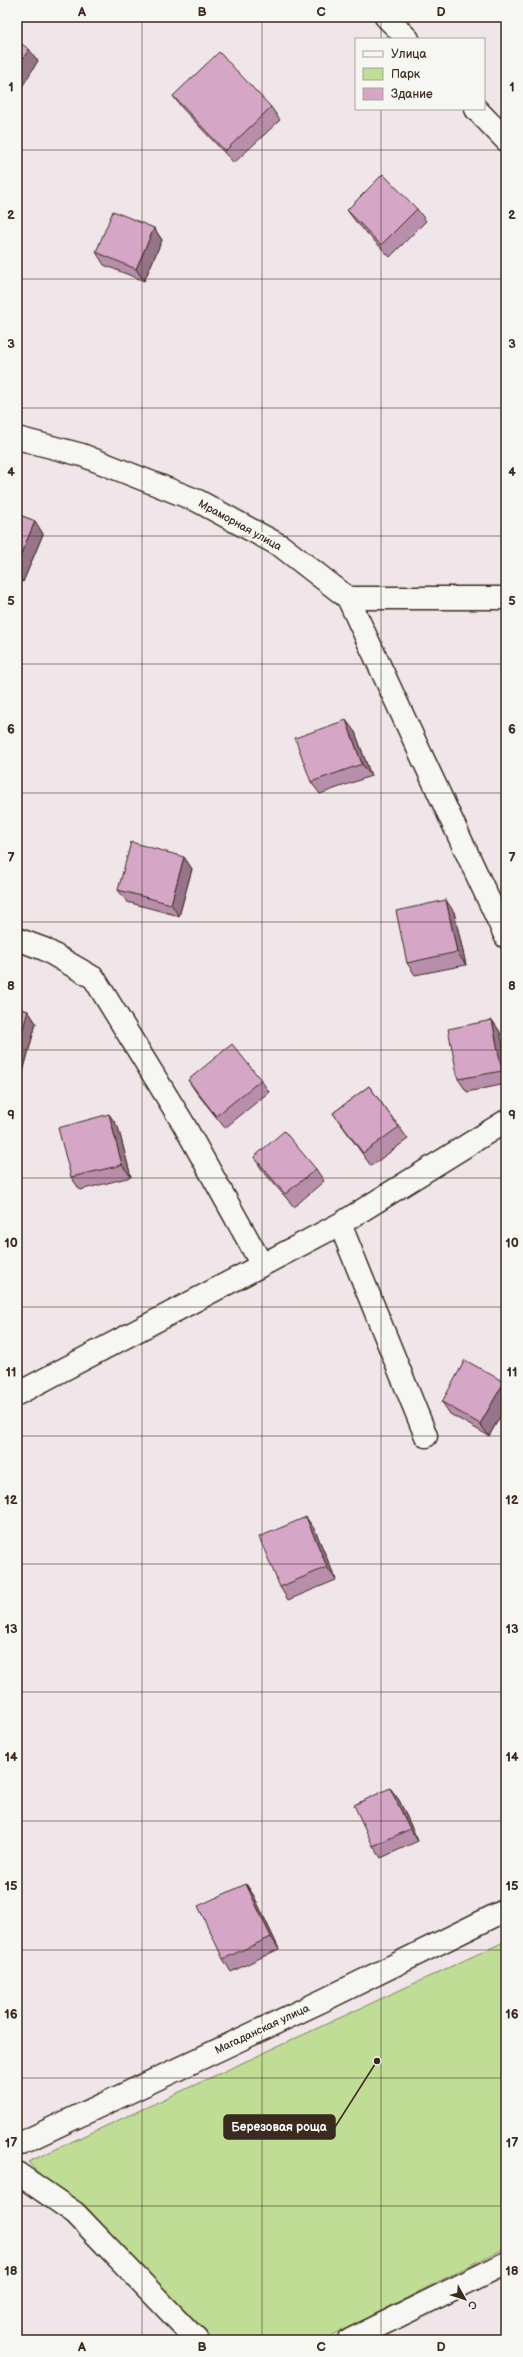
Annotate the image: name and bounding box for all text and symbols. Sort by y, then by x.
text: A [77,4,86,20]
text: B [197,4,207,20]
text: C [316,4,326,20]
text: D [436,4,446,20]
legend [355,38,485,110]
text: Улица [391,47,427,62]
text: Парк [391,67,421,82]
text: 1 [8,79,14,95]
text: 1 [509,79,515,95]
text: Здание [391,87,433,102]
text: 2 [7,207,15,223]
text: 2 [508,207,516,223]
text: 3 [7,336,15,352]
text: 3 [508,336,516,352]
text: 4 [7,464,15,480]
text: 4 [508,464,516,480]
street label: Мраморная улица [196,497,284,554]
text: 5 [7,593,15,609]
text: 5 [508,593,516,609]
text: 6 [7,721,15,737]
text: 6 [508,721,516,737]
text: 7 [7,850,15,866]
text: 7 [508,850,516,866]
text: 8 [7,978,15,994]
text: 8 [508,978,516,994]
text: 9 [7,1107,15,1123]
text: 9 [508,1107,516,1123]
text: 10 [4,1235,18,1251]
text: 10 [505,1235,519,1251]
text: 11 [6,1364,16,1380]
text: 11 [507,1364,517,1380]
text: 12 [4,1492,18,1508]
text: 12 [505,1492,519,1508]
text: 13 [4,1621,18,1637]
text: 13 [505,1621,519,1637]
text: 14 [4,1749,18,1765]
text: 14 [505,1749,519,1765]
text: 15 [5,1878,18,1894]
text: 15 [506,1878,519,1894]
street label: Магаданская улица [213,2001,312,2057]
text: 16 [4,2006,18,2022]
text: 16 [505,2006,519,2022]
callout: Березовая роща [224,2115,335,2139]
text: Березовая роща [231,2120,328,2135]
text: 17 [5,2135,17,2151]
text: 17 [506,2135,518,2151]
text: 18 [4,2263,18,2279]
text: 18 [505,2263,519,2279]
north arrow [445,2279,485,2319]
text: С [465,2298,480,2312]
text: A [77,2339,86,2355]
text: B [197,2339,207,2355]
text: C [316,2339,326,2355]
text: D [436,2339,446,2355]

